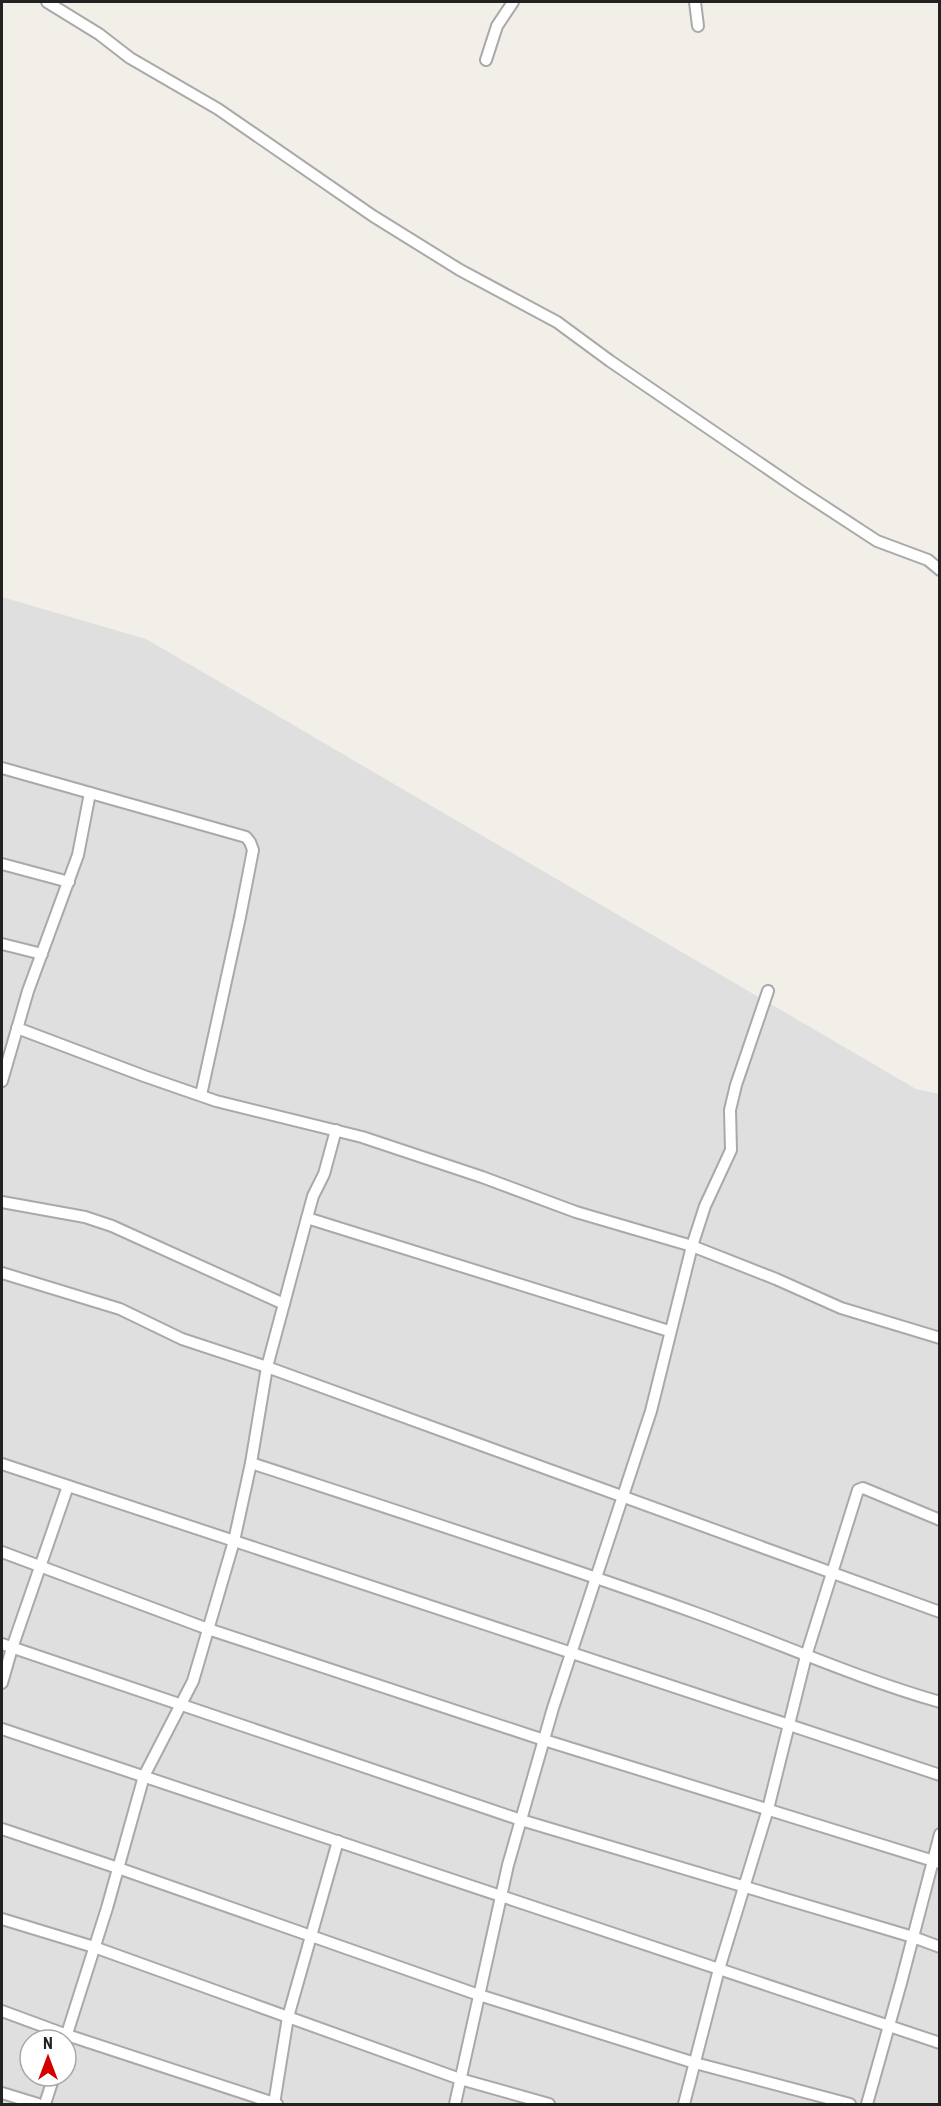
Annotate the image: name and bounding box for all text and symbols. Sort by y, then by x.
north arrow [18,2028,78,2088]
text: N [43,2034,53,2053]

